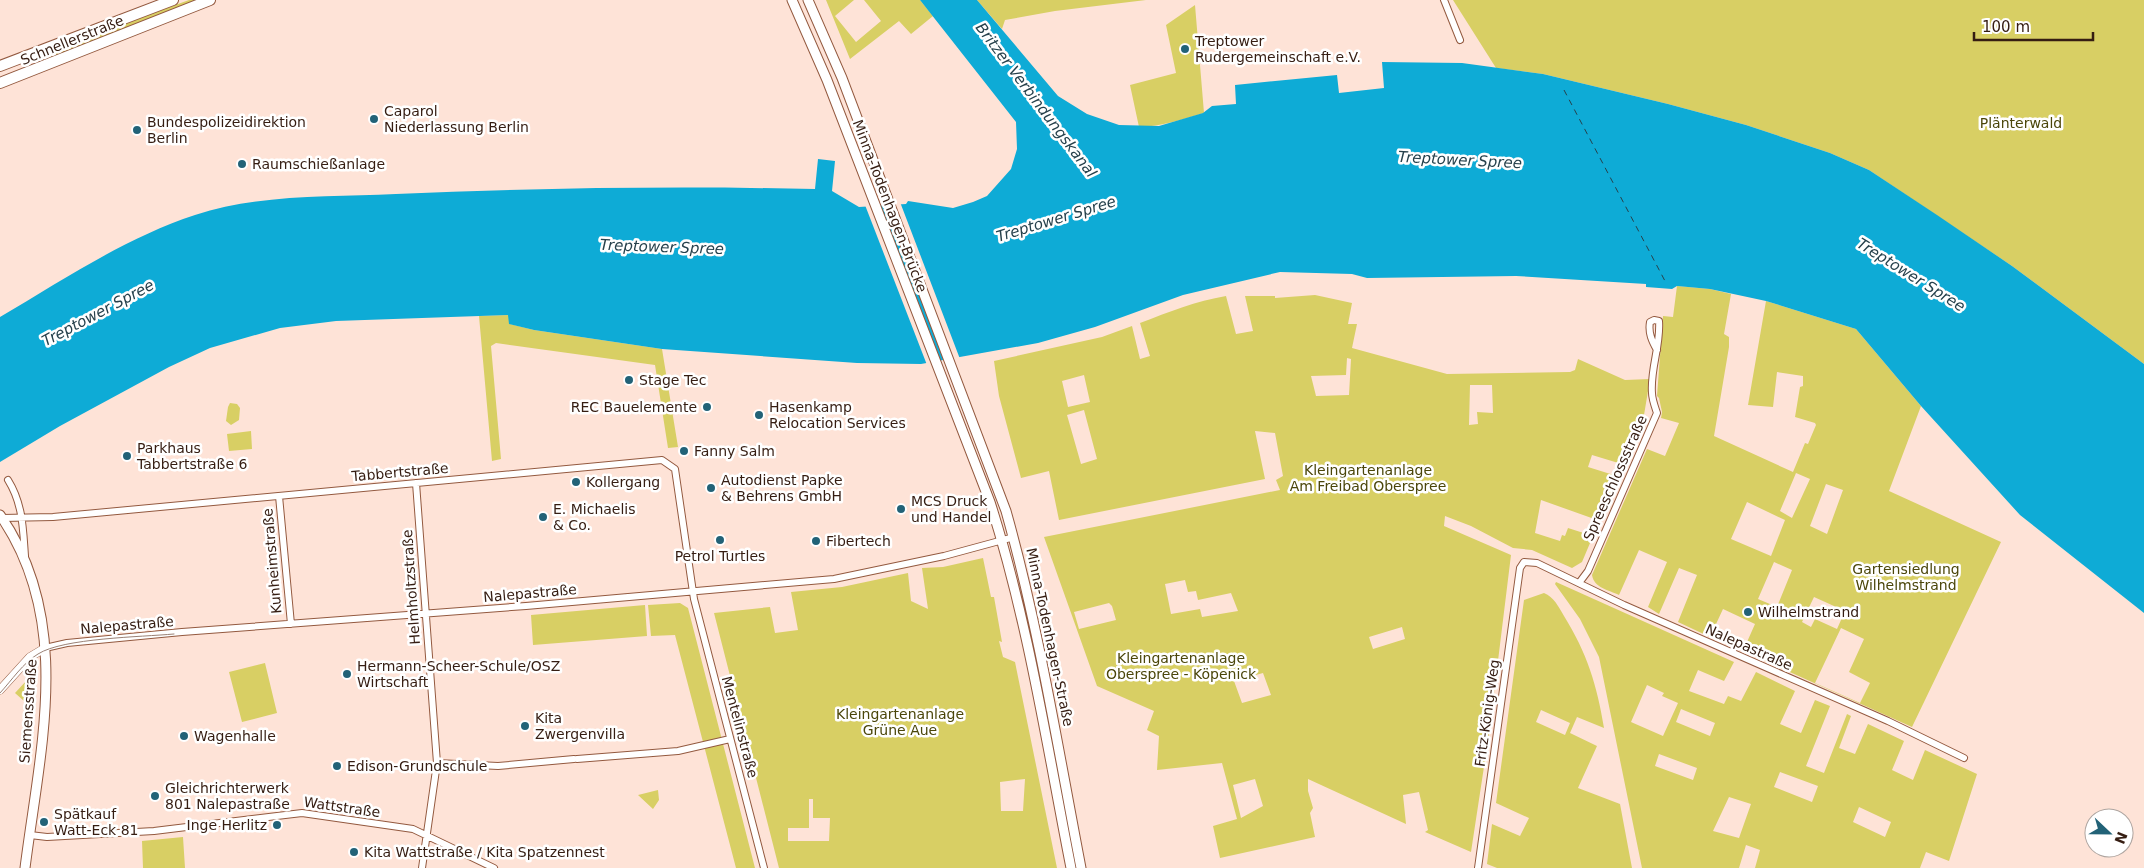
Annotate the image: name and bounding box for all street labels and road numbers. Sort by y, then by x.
street label: Schnellerstraße [18,12,126,68]
street label: Minna-Todenhagen-Brücke [850,117,930,295]
street label: Spreeschlossstraße [1580,413,1650,543]
street label: Tabbertstraße [350,460,449,484]
street label: Kunheimstraße [259,508,285,614]
street label: Helmholtzstraße [399,529,423,645]
street label: Minna-Todenhagen-Straße [1023,546,1077,728]
street label: Nalepastraße [483,581,577,605]
street label: Nalepastraße [80,613,174,637]
street label: Nalepastraße [1703,621,1795,673]
street label: Siemensstraße [16,658,40,764]
street label: Fritz-König-Weg [1472,658,1502,768]
street label: Mentelinstraße [719,674,761,780]
street label: Wattstraße [303,794,381,820]

